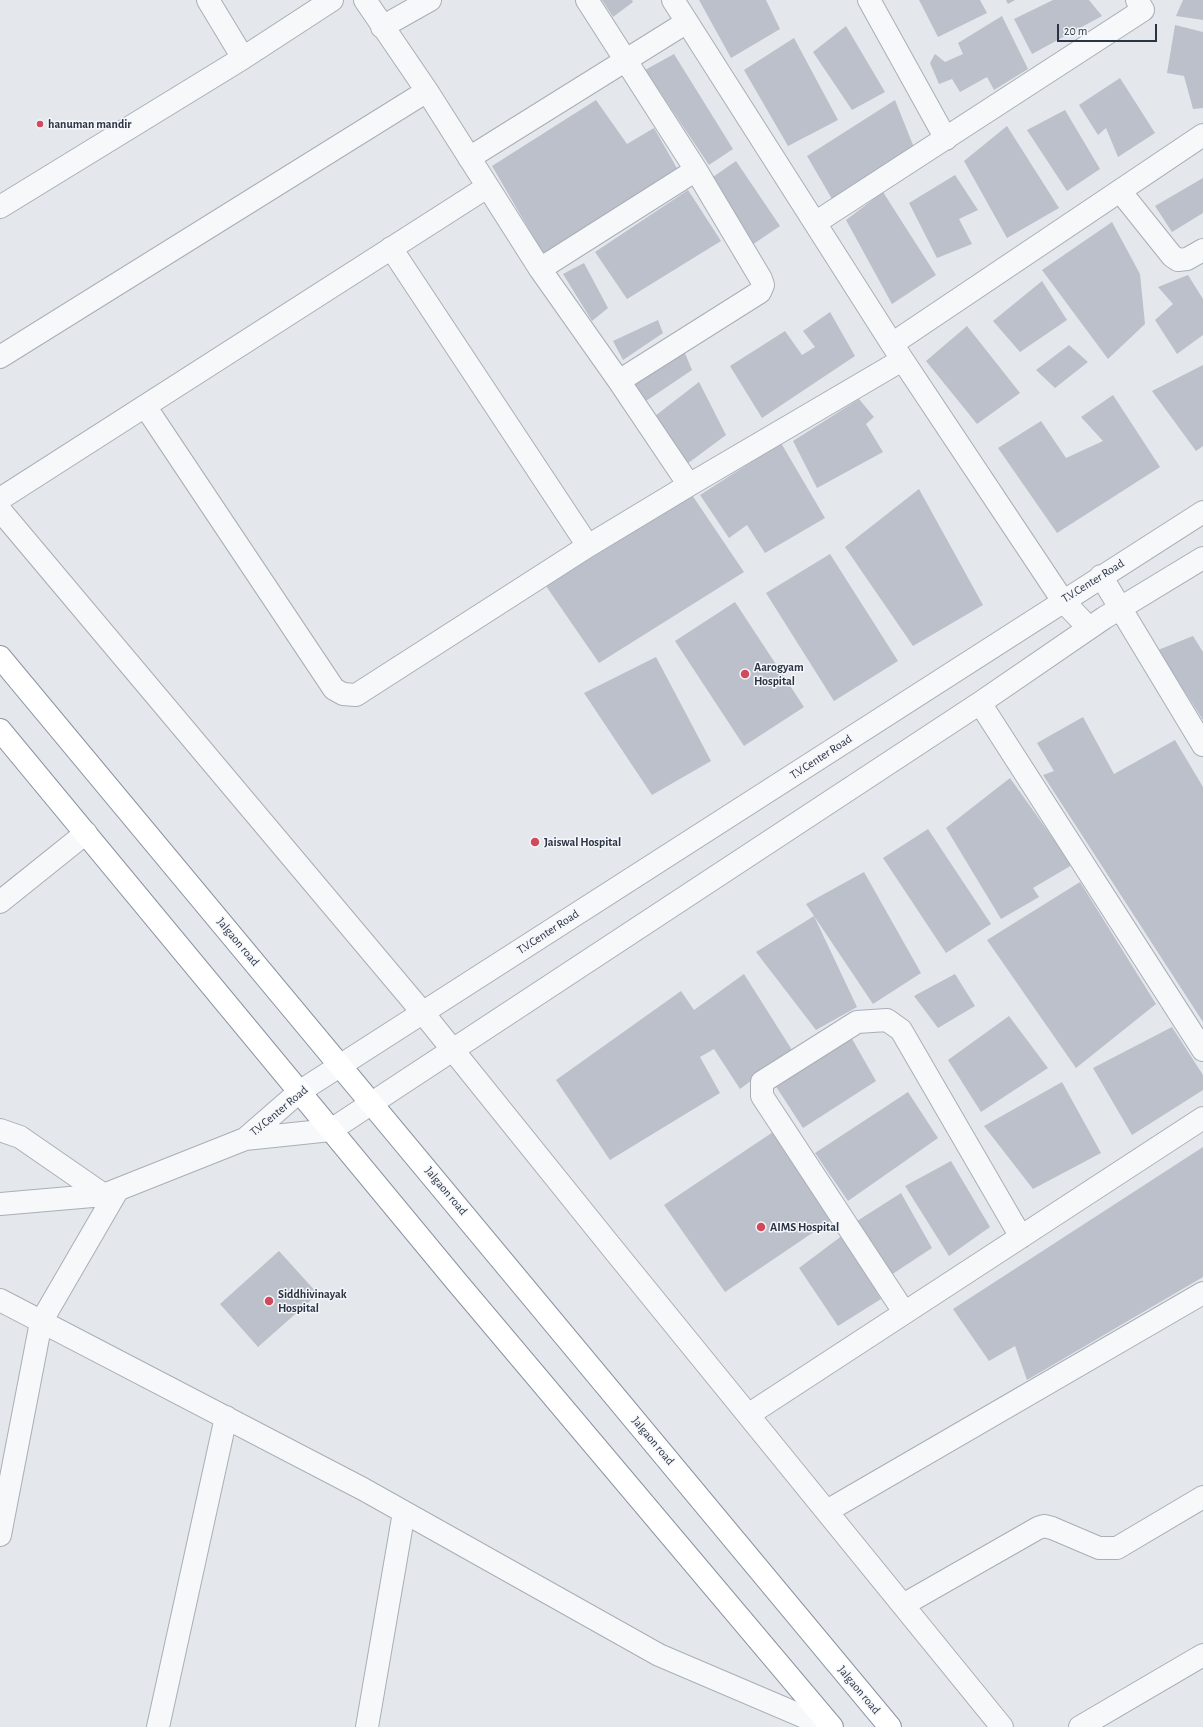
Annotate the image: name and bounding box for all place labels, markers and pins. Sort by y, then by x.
place label: hanuman mandir [48,117,132,131]
marker: hanuman mandir [35,119,45,129]
place label: Aarogyam Hospital [754,660,804,688]
marker: Aarogyam Hospital [739,668,751,680]
place label: Jaiswal Hospital [544,835,621,849]
marker: Jaiswal Hospital [529,836,541,848]
place label: AIMS Hospital [770,1220,839,1234]
marker: AIMS Hospital [755,1221,767,1233]
place label: Siddhivinayak Hospital [278,1287,347,1315]
marker: Siddhivinayak Hospital [263,1295,275,1307]

